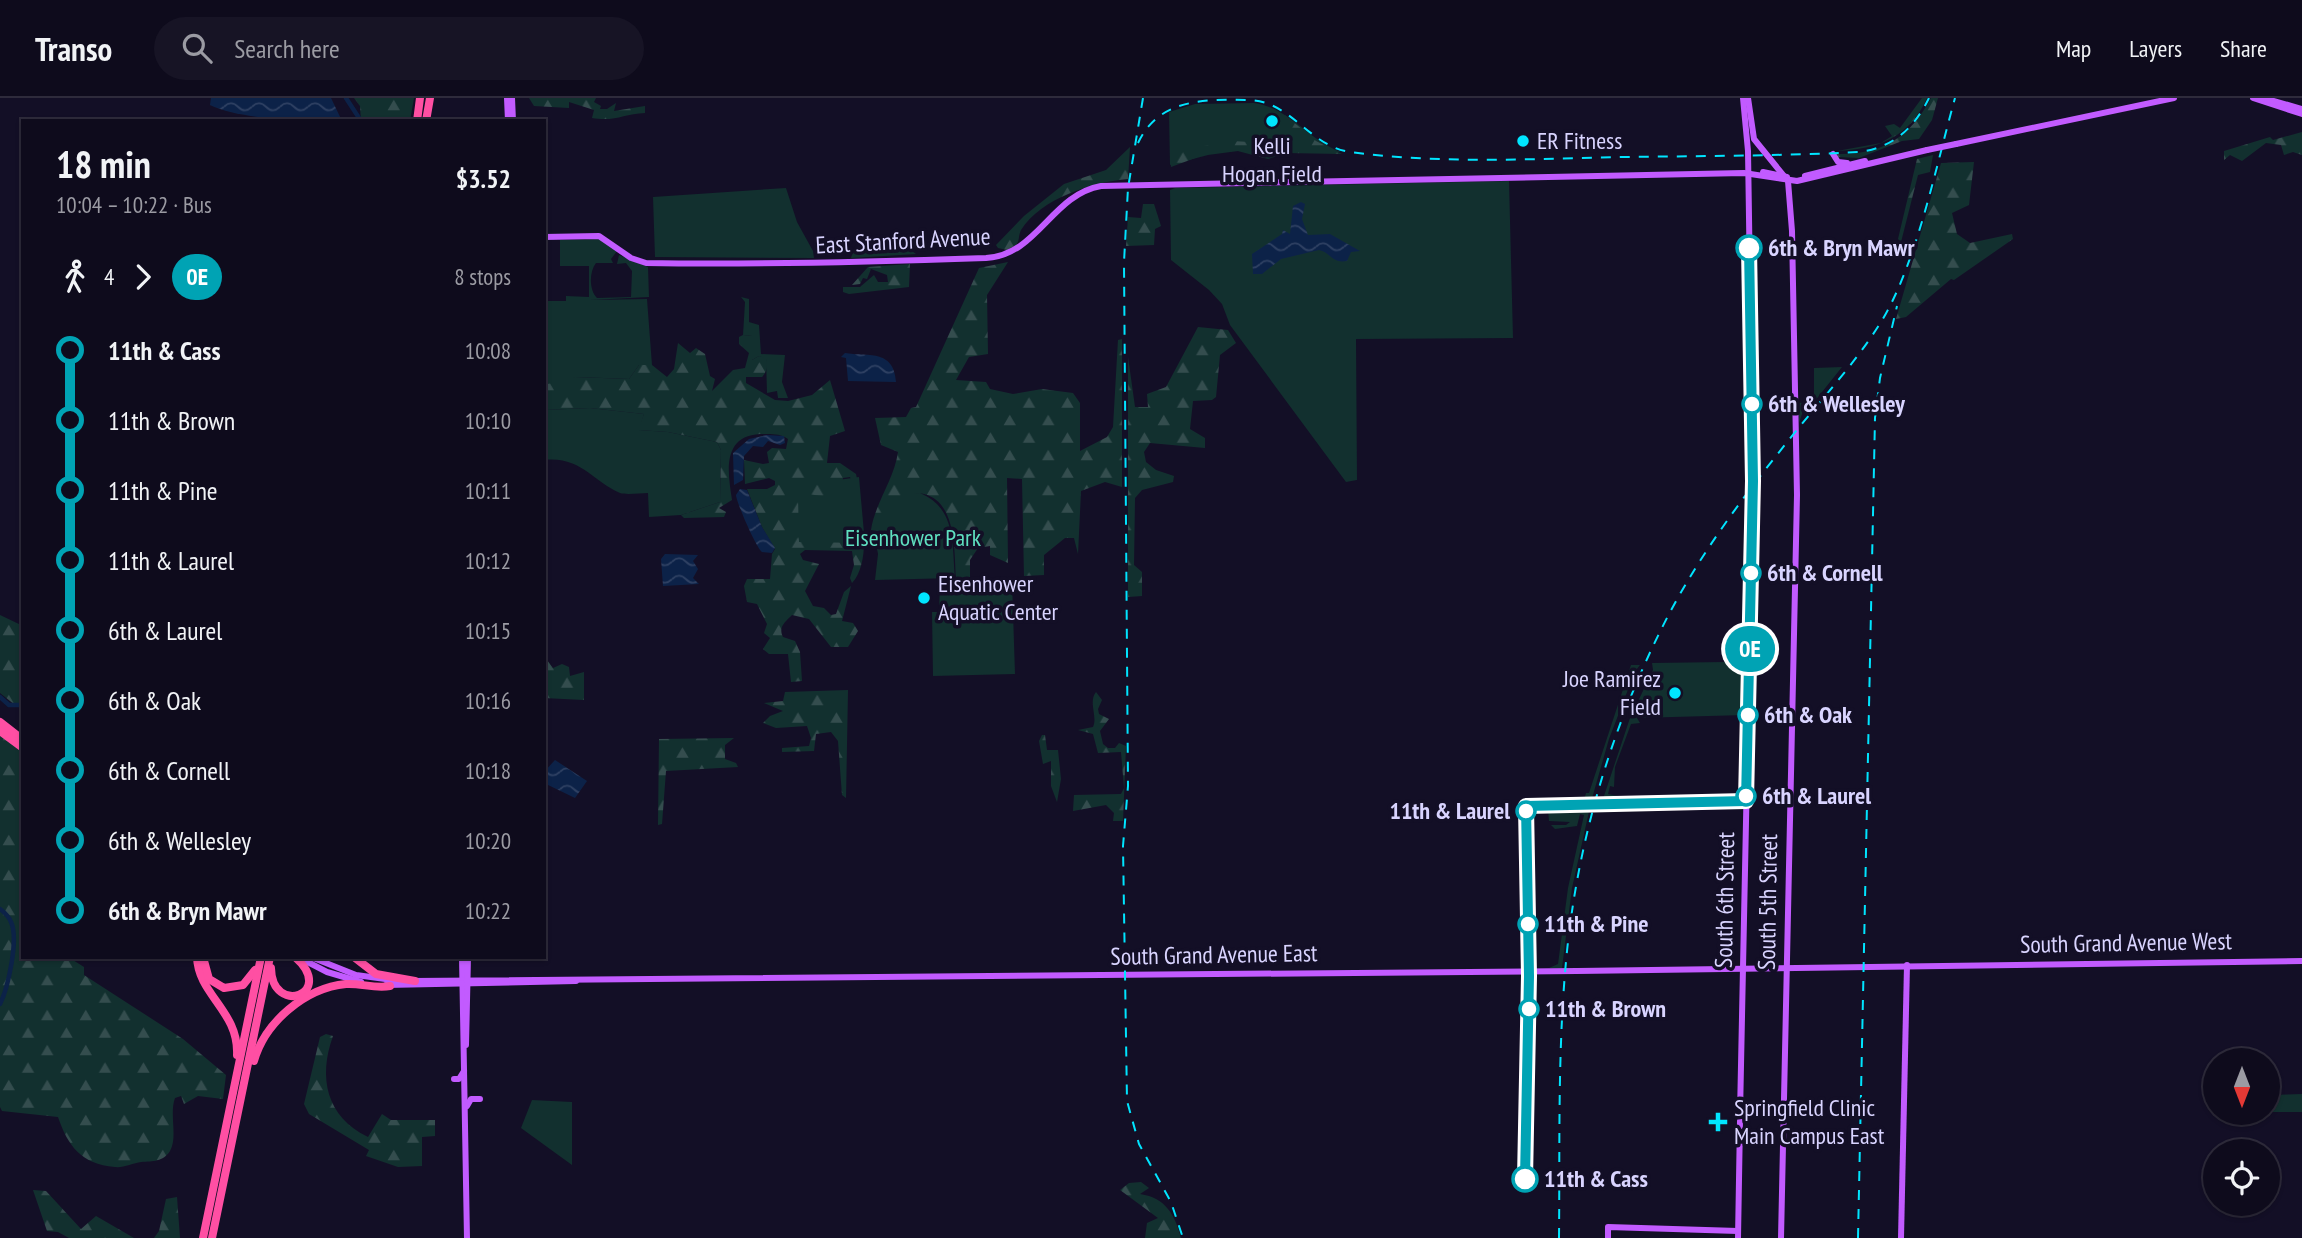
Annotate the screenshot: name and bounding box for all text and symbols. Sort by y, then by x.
search box [154,17,644,80]
text: Transo [35,27,112,70]
icon: search [178,29,216,67]
text: Search here [234,32,340,65]
text: Map [2056,33,2091,64]
text: Layers [2129,33,2182,64]
text: Share [2220,33,2267,64]
marker: Kelli Hogan Field [1264,113,1280,129]
place label: ER Fitness [1537,125,1622,156]
place label: Kelli Hogan Field [1222,130,1322,189]
marker: ER Fitness [1515,133,1531,149]
text: 18 min [56,139,151,188]
text: $3.52 [456,162,511,195]
text: 10:04 – 10:22 · Bus [56,190,212,219]
street label: East Stanford Avenue [815,220,991,261]
place label: 6th & Bryn Mawr [1768,232,1915,263]
marker: 6th & Bryn Mawr [1736,235,1762,261]
icon: walk [56,258,94,296]
icon: forward [124,258,162,296]
text: 0E [186,261,208,292]
text: 4 [104,262,114,291]
text: 8 stops [454,262,511,291]
text: 11th & Cass [108,334,221,367]
text: 10:08 [465,336,511,365]
place label: 6th & Wellesley [1768,388,1905,419]
marker: 6th & Wellesley [1742,394,1762,414]
text: 11th & Brown [108,404,235,437]
text: 10:10 [465,406,511,435]
text: 11th & Pine [108,474,218,507]
text: 10:11 [465,476,511,505]
park label: Eisenhower Park [845,522,982,553]
text: 11th & Laurel [108,544,234,577]
text: 10:12 [465,546,511,575]
place label: 6th & Cornell [1767,557,1883,588]
marker: 6th & Cornell [1741,563,1761,583]
place label: Eisenhower Aquatic Center [938,568,1059,627]
marker: Eisenhower Aquatic Center [916,590,932,606]
text: 6th & Laurel [108,614,222,647]
text: 10:15 [465,616,511,645]
line badge: 0E [1718,626,1782,672]
text: 0E [1739,633,1761,664]
place label: Joe Ramirez Field [1562,663,1661,722]
text: 6th & Oak [108,684,201,717]
marker: Joe Ramirez Field [1667,685,1683,701]
text: 10:16 [465,686,511,715]
place label: 6th & Oak [1764,699,1852,730]
marker: 6th & Oak [1738,705,1758,725]
text: 6th & Cornell [108,754,230,787]
text: 10:18 [465,756,511,785]
place label: 6th & Laurel [1762,780,1871,811]
marker: 6th & Laurel [1736,786,1756,806]
place label: 11th & Laurel [1389,795,1510,826]
marker: 11th & Laurel [1516,801,1536,821]
text: 6th & Wellesley [108,824,251,857]
text: 10:20 [465,826,511,855]
street label: South 6th Street [1708,831,1741,968]
street label: South 5th Street [1751,833,1784,970]
text: 6th & Bryn Mawr [108,894,267,927]
text: 10:22 [465,896,511,925]
place label: 11th & Pine [1544,908,1649,939]
marker: 11th & Pine [1518,914,1538,934]
street label: South Grand Avenue West [2020,925,2233,960]
street label: South Grand Avenue East [1110,937,1318,972]
place label: 11th & Brown [1545,993,1666,1024]
marker: 11th & Brown [1519,999,1539,1019]
north arrow [2203,1048,2280,1125]
map controls [2203,1048,2280,1216]
place label: Springfield Clinic Main Campus East [1734,1092,1885,1151]
marker: Springfield Clinic Main Campus East [1708,1112,1728,1132]
button: locate [2203,1139,2280,1216]
place label: 11th & Cass [1544,1163,1648,1194]
marker: 11th & Cass [1512,1166,1538,1192]

